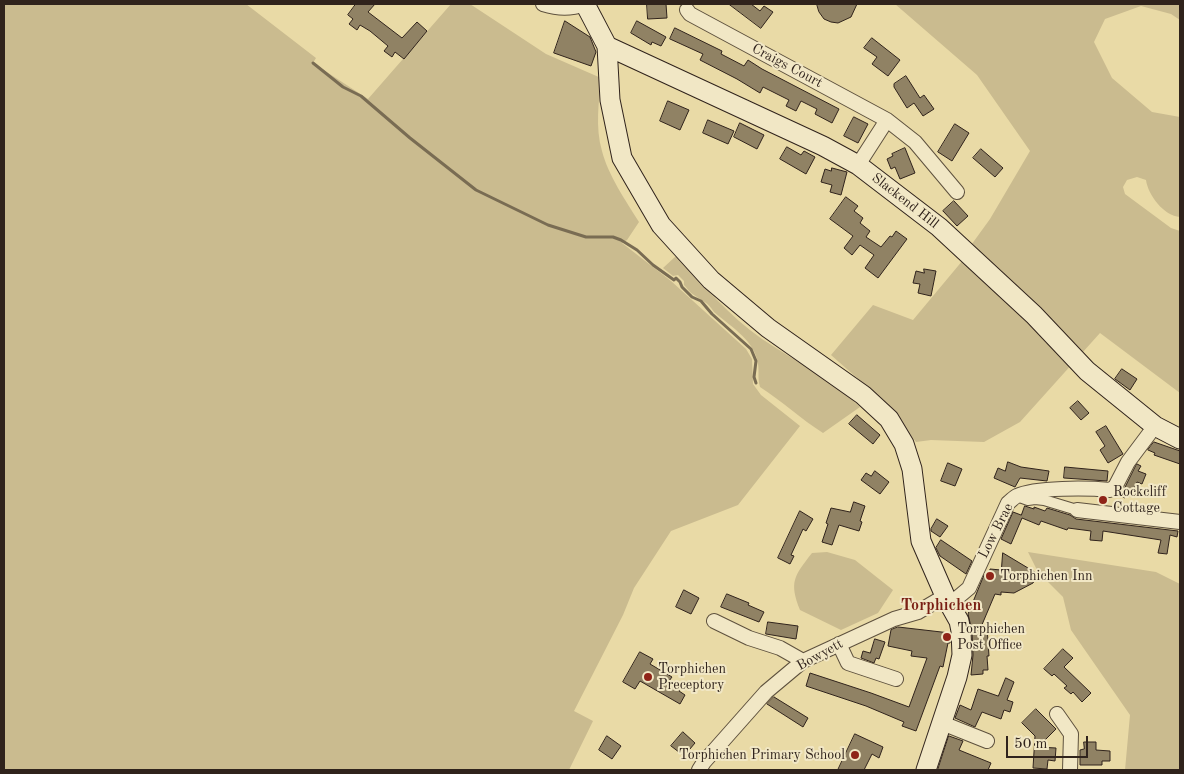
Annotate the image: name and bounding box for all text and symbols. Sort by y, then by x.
street label: Craigs Court [749,40,825,92]
street label: Slackend Hill [868,170,942,232]
place label: Rockcliff Cottage [1113,484,1166,516]
marker: Rockcliff Cottage [1097,494,1109,506]
street label: Low Brae [975,501,1017,561]
place label: Torphichen Inn [1000,568,1093,584]
marker: Torphichen Inn [984,570,996,582]
district label: Torphichen [901,596,981,616]
place label: Torphichen Post Office [957,621,1025,654]
marker: Torphichen Post Office [941,631,953,643]
street label: Bowyett [794,635,846,675]
place label: Torphichen Preceptory [658,661,726,694]
marker: Torphichen Preceptory [642,671,654,683]
scale bar [1009,726,1092,758]
text: 50 m [1014,737,1048,752]
place label: Torphichen Primary School [679,747,845,763]
marker: Torphichen Primary School [849,749,861,761]

